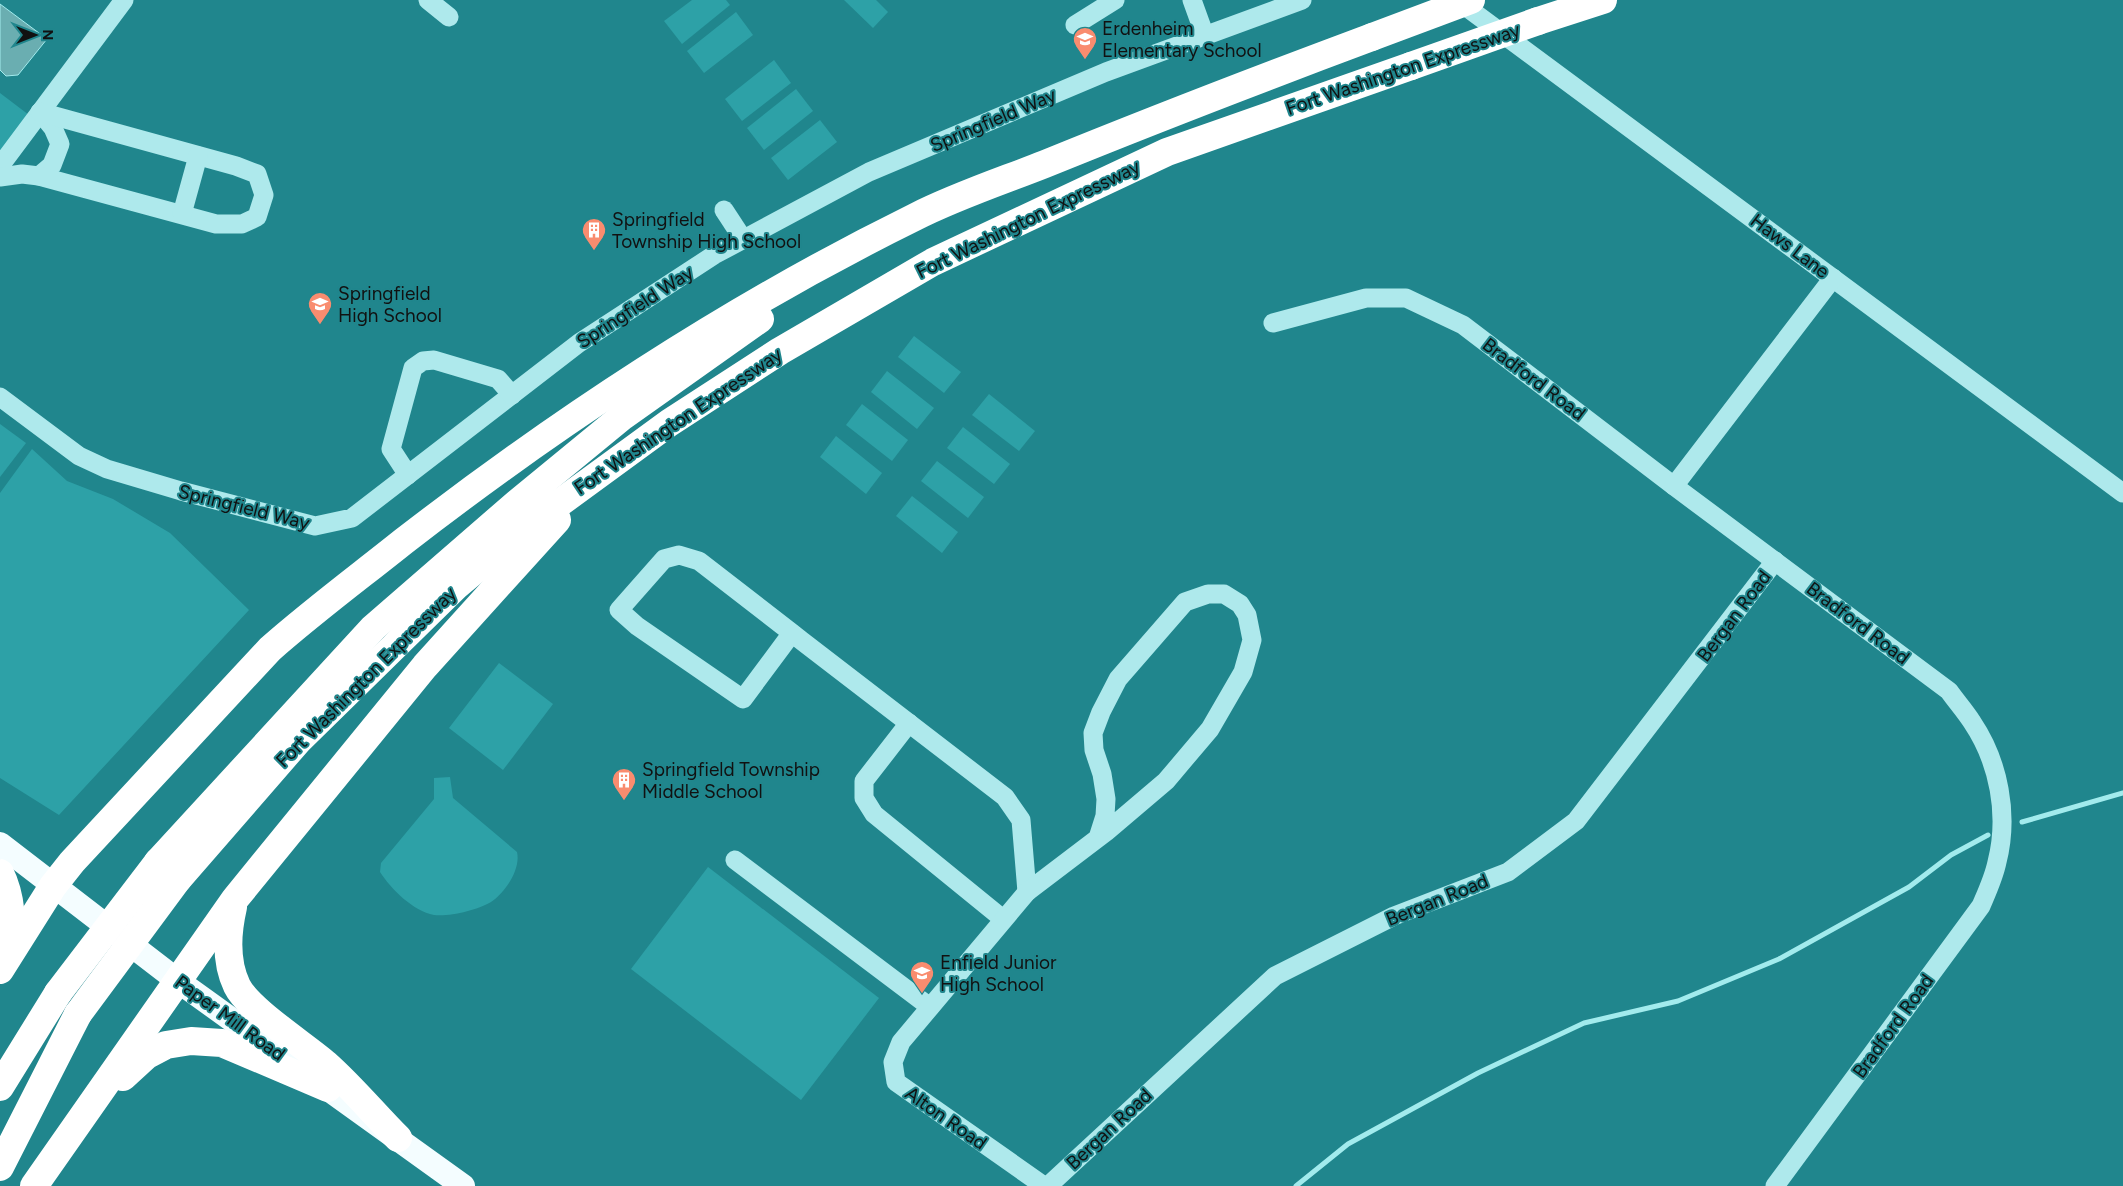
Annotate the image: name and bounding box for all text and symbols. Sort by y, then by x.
north arrow [10,10,60,60]
place label: Erdenheim Elementary School [1102,17,1262,62]
street label: Fort Washington Expressway [1283,18,1523,120]
school or university icon: Erdenheim Elementary School [1072,26,1098,60]
text: N [39,30,56,40]
street label: Springfield Way [927,83,1059,157]
street label: Fort Washington Expressway [912,155,1144,283]
place label: Springfield Township High School [612,208,801,253]
street label: Haws Lane [1746,209,1834,283]
building icon: Springfield Township High School [581,217,607,251]
street label: Springfield Way [572,261,698,353]
place label: Springfield High School [338,282,442,327]
school or university icon: Springfield High School [307,291,333,325]
street label: Bradford Road [1478,333,1590,425]
street label: Fort Washington Expressway [570,343,786,499]
street label: Springfield Way [176,480,312,534]
street label: Bergan Road [1692,566,1776,666]
street label: Bradford Road [1802,577,1914,669]
street label: Fort Washington Expressway [271,582,461,772]
place label: Springfield Township Middle School [642,758,820,803]
building icon: Springfield Township Middle School [611,767,637,801]
street label: Bergan Road [1382,869,1492,931]
place label: Enfield Junior High School [940,951,1057,996]
school or university icon: Enfield Junior High School [909,960,935,994]
street label: Paper Mill Road [170,970,290,1066]
street label: Bradford Road [1848,970,1938,1082]
street label: Alton Road [901,1082,991,1154]
street label: Bergan Road [1062,1084,1156,1174]

